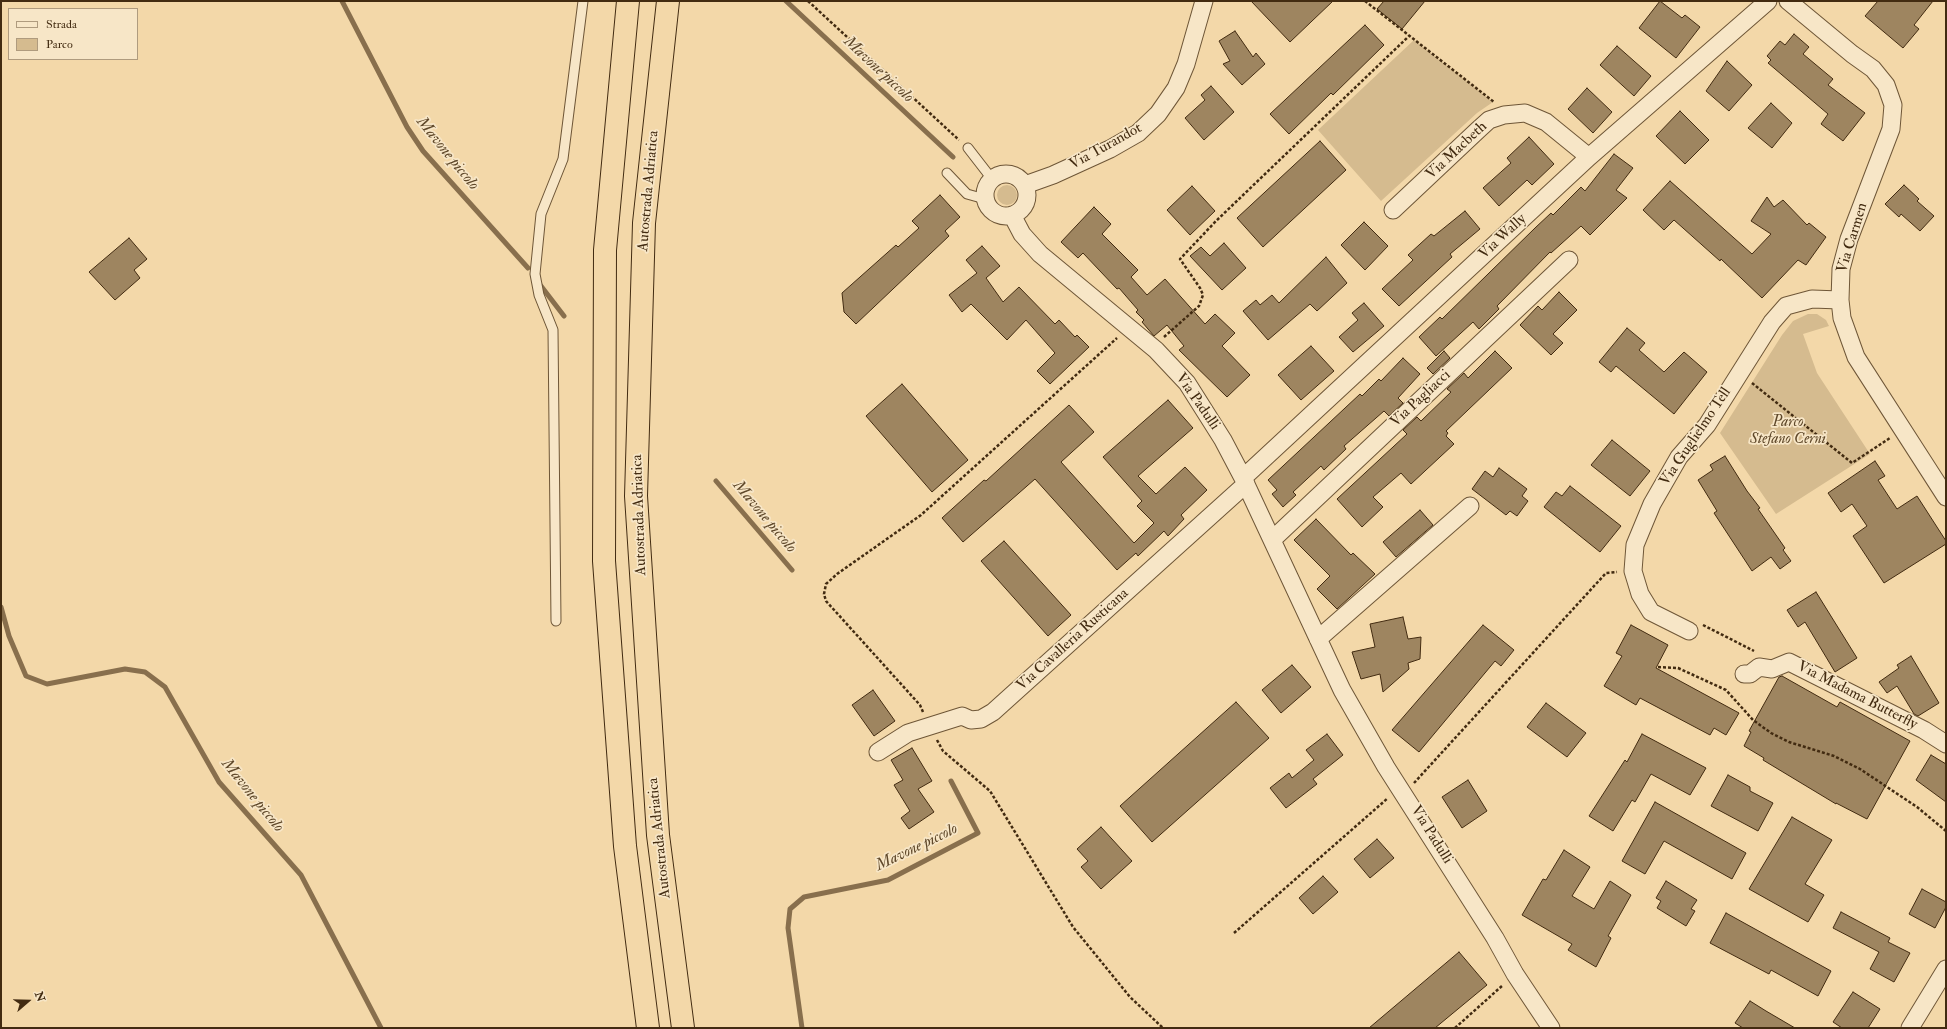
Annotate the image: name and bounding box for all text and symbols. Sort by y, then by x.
legend [8,8,138,60]
text: Strada [46,17,77,32]
water label: Mavone piccolo [839,33,917,107]
text: Parco [46,37,73,52]
water label: Mavone piccolo [412,113,482,195]
street label: Via Macbeth [1423,118,1491,184]
street label: Via Turandot [1067,120,1145,174]
street label: Autostrada Adriatica [635,130,663,252]
street label: Via Carmen [1834,201,1872,275]
street label: Via Wally [1476,211,1530,263]
street label: Via Pagliacci [1387,367,1455,431]
street label: Via Padulli [1171,370,1223,434]
street label: Via Guglielmo Tell [1656,384,1736,490]
park label: Parco Stefano Cerni [1750,414,1826,449]
street label: Autostrada Adriatica [629,454,651,576]
water label: Mavone piccolo [728,477,800,557]
street label: Via Cavalleria Rusticana [1013,585,1133,695]
street label: Via Madama Butterfly [1794,658,1920,734]
water label: Mavone piccolo [217,755,287,837]
street label: Autostrada Adriatica [645,777,675,899]
street label: Via Padulli [1406,803,1456,867]
water label: Mavone piccolo [873,820,961,876]
north arrow [8,981,48,1021]
text: N [32,990,48,1004]

